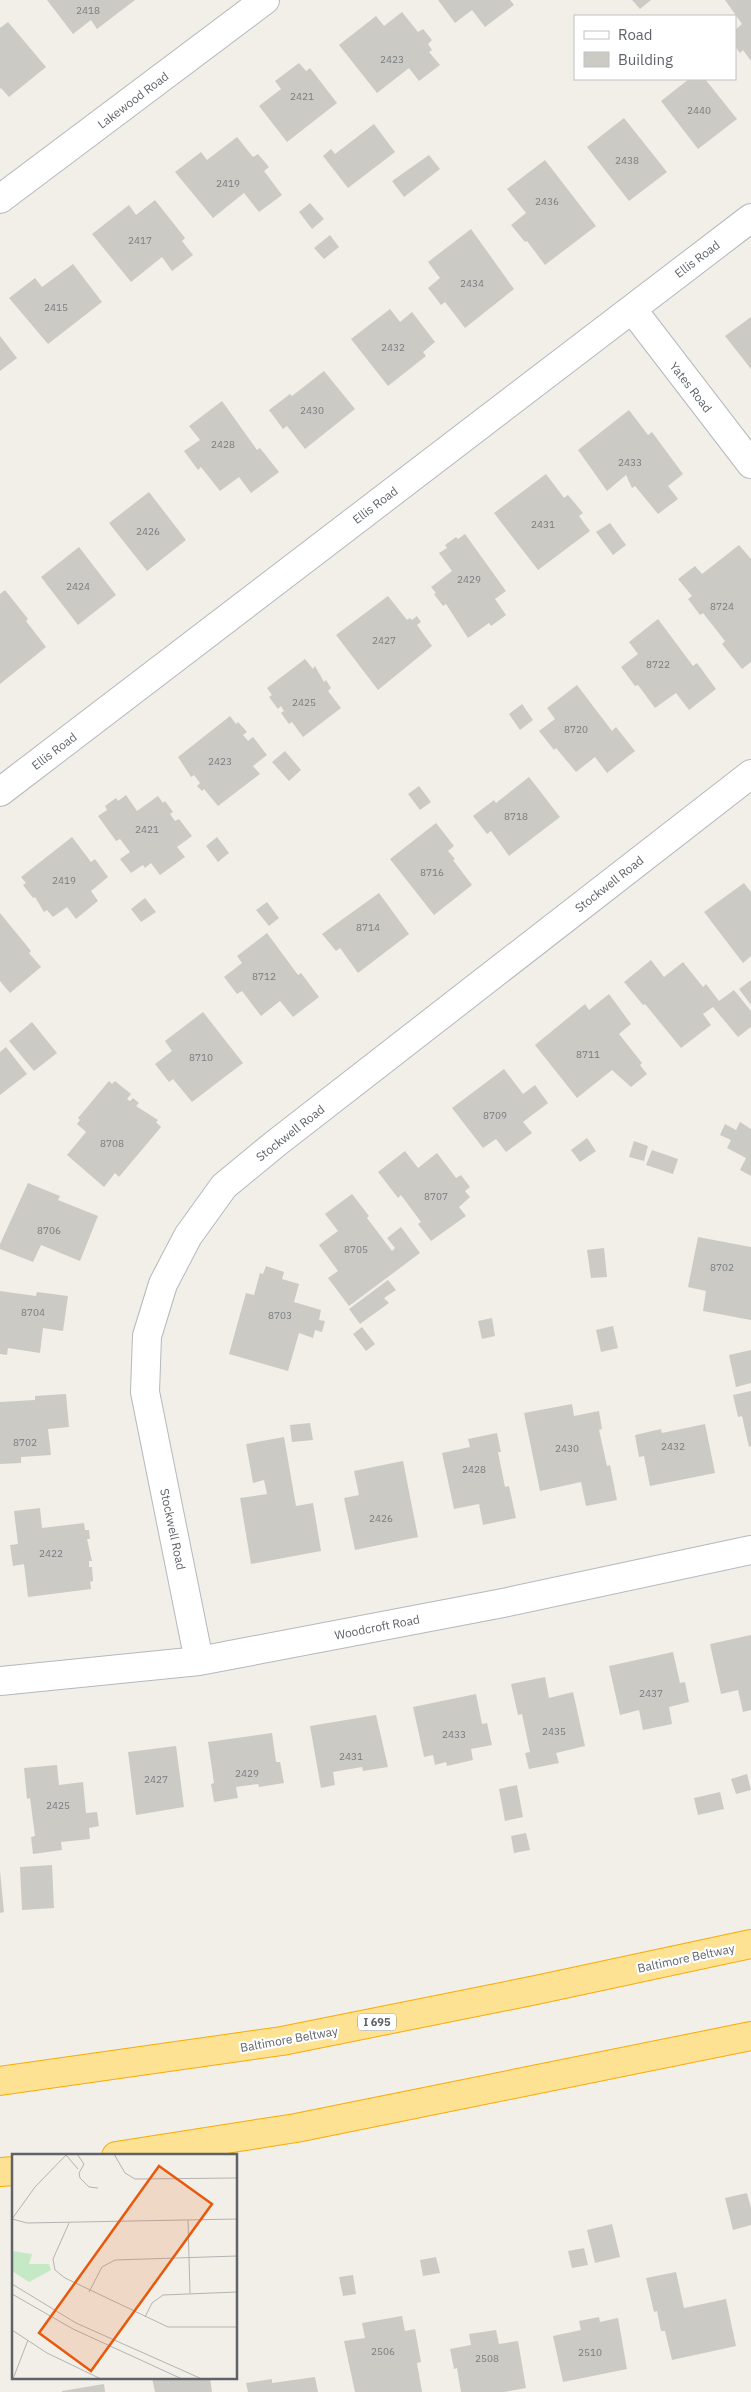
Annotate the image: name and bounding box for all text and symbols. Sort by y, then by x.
house number: 2418 [76,4,100,17]
legend [574,15,736,80]
text: Road [618,25,653,44]
text: Building [618,50,673,69]
house number: 2423 [380,53,404,66]
street label: Lakewood Road [95,68,171,132]
house number: 2421 [290,90,314,103]
house number: 2440 [687,104,711,117]
house number: 2438 [615,154,639,167]
house number: 2419 [216,177,240,190]
house number: 2436 [535,195,559,208]
house number: 2417 [128,234,152,247]
street label: Ellis Road [671,237,723,281]
house number: 2434 [460,277,484,290]
house number: 2415 [44,301,68,314]
house number: 2432 [381,341,405,354]
street label: Yates Road [667,359,715,415]
house number: 2430 [300,404,324,417]
house number: 2428 [211,438,235,451]
house number: 2433 [618,456,642,469]
street label: Ellis Road [349,483,401,527]
house number: 2431 [531,518,555,531]
house number: 2426 [136,525,160,538]
house number: 2429 [457,573,481,586]
house number: 2424 [66,580,90,593]
house number: 8724 [710,600,734,613]
house number: 2427 [372,634,396,647]
house number: 8722 [646,658,670,671]
house number: 2425 [292,696,316,709]
house number: 8720 [564,723,588,736]
street label: Ellis Road [28,729,80,773]
house number: 2423 [208,755,232,768]
house number: 8718 [504,810,528,823]
house number: 2421 [135,823,159,836]
street label: Stockwell Road [572,853,646,915]
house number: 8716 [420,866,444,879]
house number: 2419 [52,874,76,887]
house number: 8714 [356,921,380,934]
house number: 8712 [252,970,276,983]
house number: 8711 [576,1048,600,1061]
house number: 8710 [189,1051,213,1064]
street label: Stockwell Road [253,1102,327,1164]
house number: 8709 [483,1109,507,1122]
house number: 8708 [100,1137,124,1150]
house number: 8707 [424,1190,448,1203]
house number: 8706 [37,1224,61,1237]
house number: 8705 [344,1243,368,1256]
house number: 8702 [710,1261,734,1274]
house number: 8704 [21,1306,45,1319]
house number: 8703 [268,1309,292,1322]
house number: 8702 [13,1436,37,1449]
house number: 2432 [661,1440,685,1453]
house number: 2430 [555,1442,579,1455]
house number: 2428 [462,1463,486,1476]
street label: Stockwell Road [157,1487,189,1571]
house number: 2426 [369,1512,393,1525]
house number: 2422 [39,1547,63,1560]
street label: Woodcroft Road [333,1611,421,1643]
house number: 2437 [639,1687,663,1700]
house number: 2435 [542,1725,566,1738]
house number: 2433 [442,1728,466,1741]
house number: 2431 [339,1750,363,1763]
house number: 2429 [235,1767,259,1780]
house number: 2427 [144,1773,168,1786]
house number: 2425 [46,1799,70,1812]
street label: Baltimore Beltway [636,1940,736,1976]
road number: I 695 [358,2014,396,2030]
street label: Baltimore Beltway [239,2023,339,2055]
inset map [12,2154,238,2380]
house number: 2506 [371,2345,395,2358]
house number: 2510 [578,2346,602,2359]
house number: 2508 [475,2352,499,2365]

